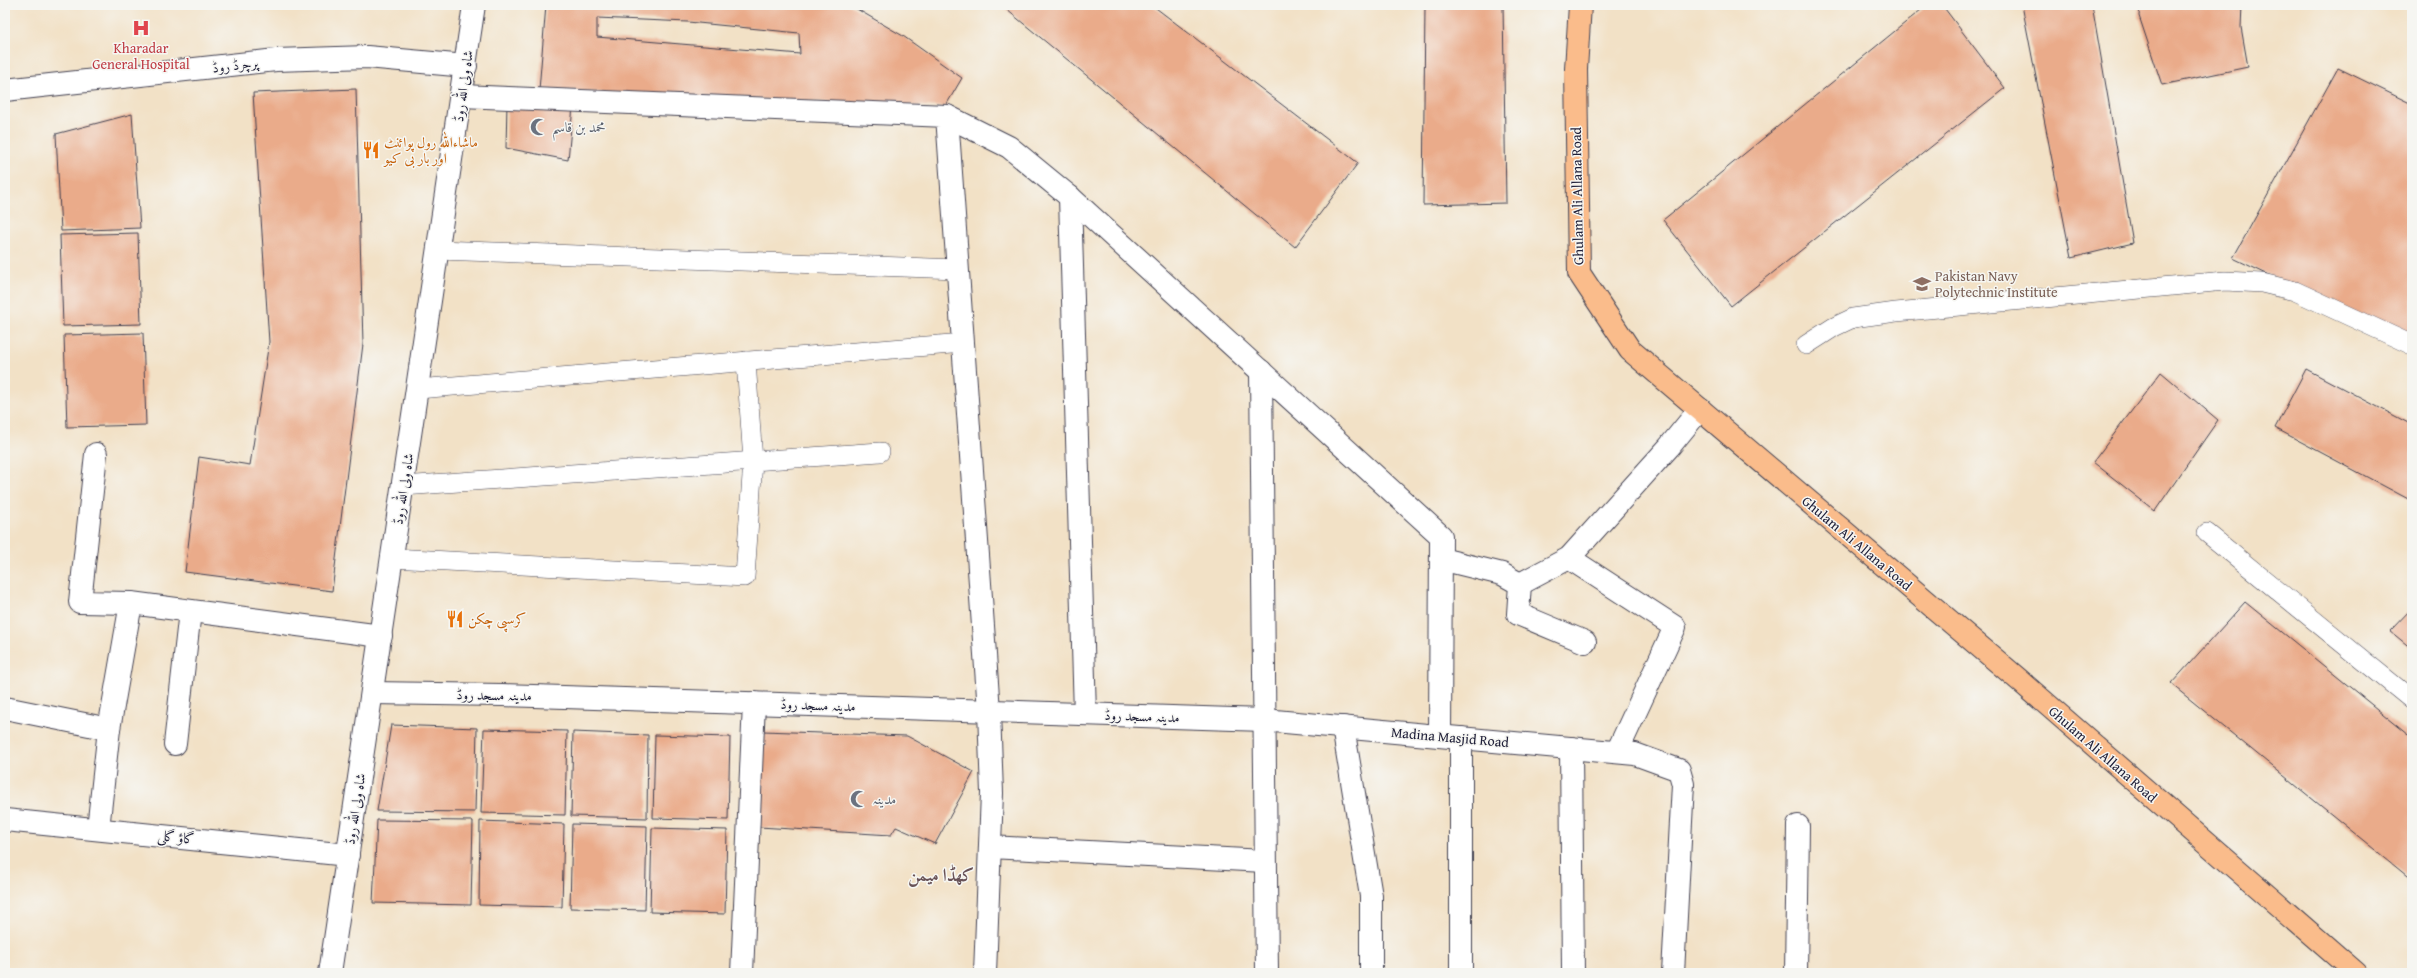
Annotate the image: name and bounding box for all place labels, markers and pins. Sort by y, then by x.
hospital icon: Kharadar General Hospital [131,18,151,38]
place label: Kharadar General Hospital [92,38,190,74]
mosque icon: محمد بن قاسم [529,117,549,137]
place label: محمد بن قاسم [552,117,606,141]
place label: ماشاءاللہ رول پوائنٹ اور بار بی کیو [382,131,478,168]
restaurant icon: ماشاءاللہ رول پوائنٹ اور بار بی کیو [361,140,381,160]
place label: Pakistan Navy Polytechnic Institute [1935,266,2058,302]
school or university icon: Pakistan Navy Polytechnic Institute [1912,274,1932,294]
restaurant icon: کرسپی چکن [445,609,465,629]
place label: کرسپی چکن [468,609,526,633]
mosque icon: مدینہ [849,789,869,809]
place label: مدینہ [872,789,896,809]

